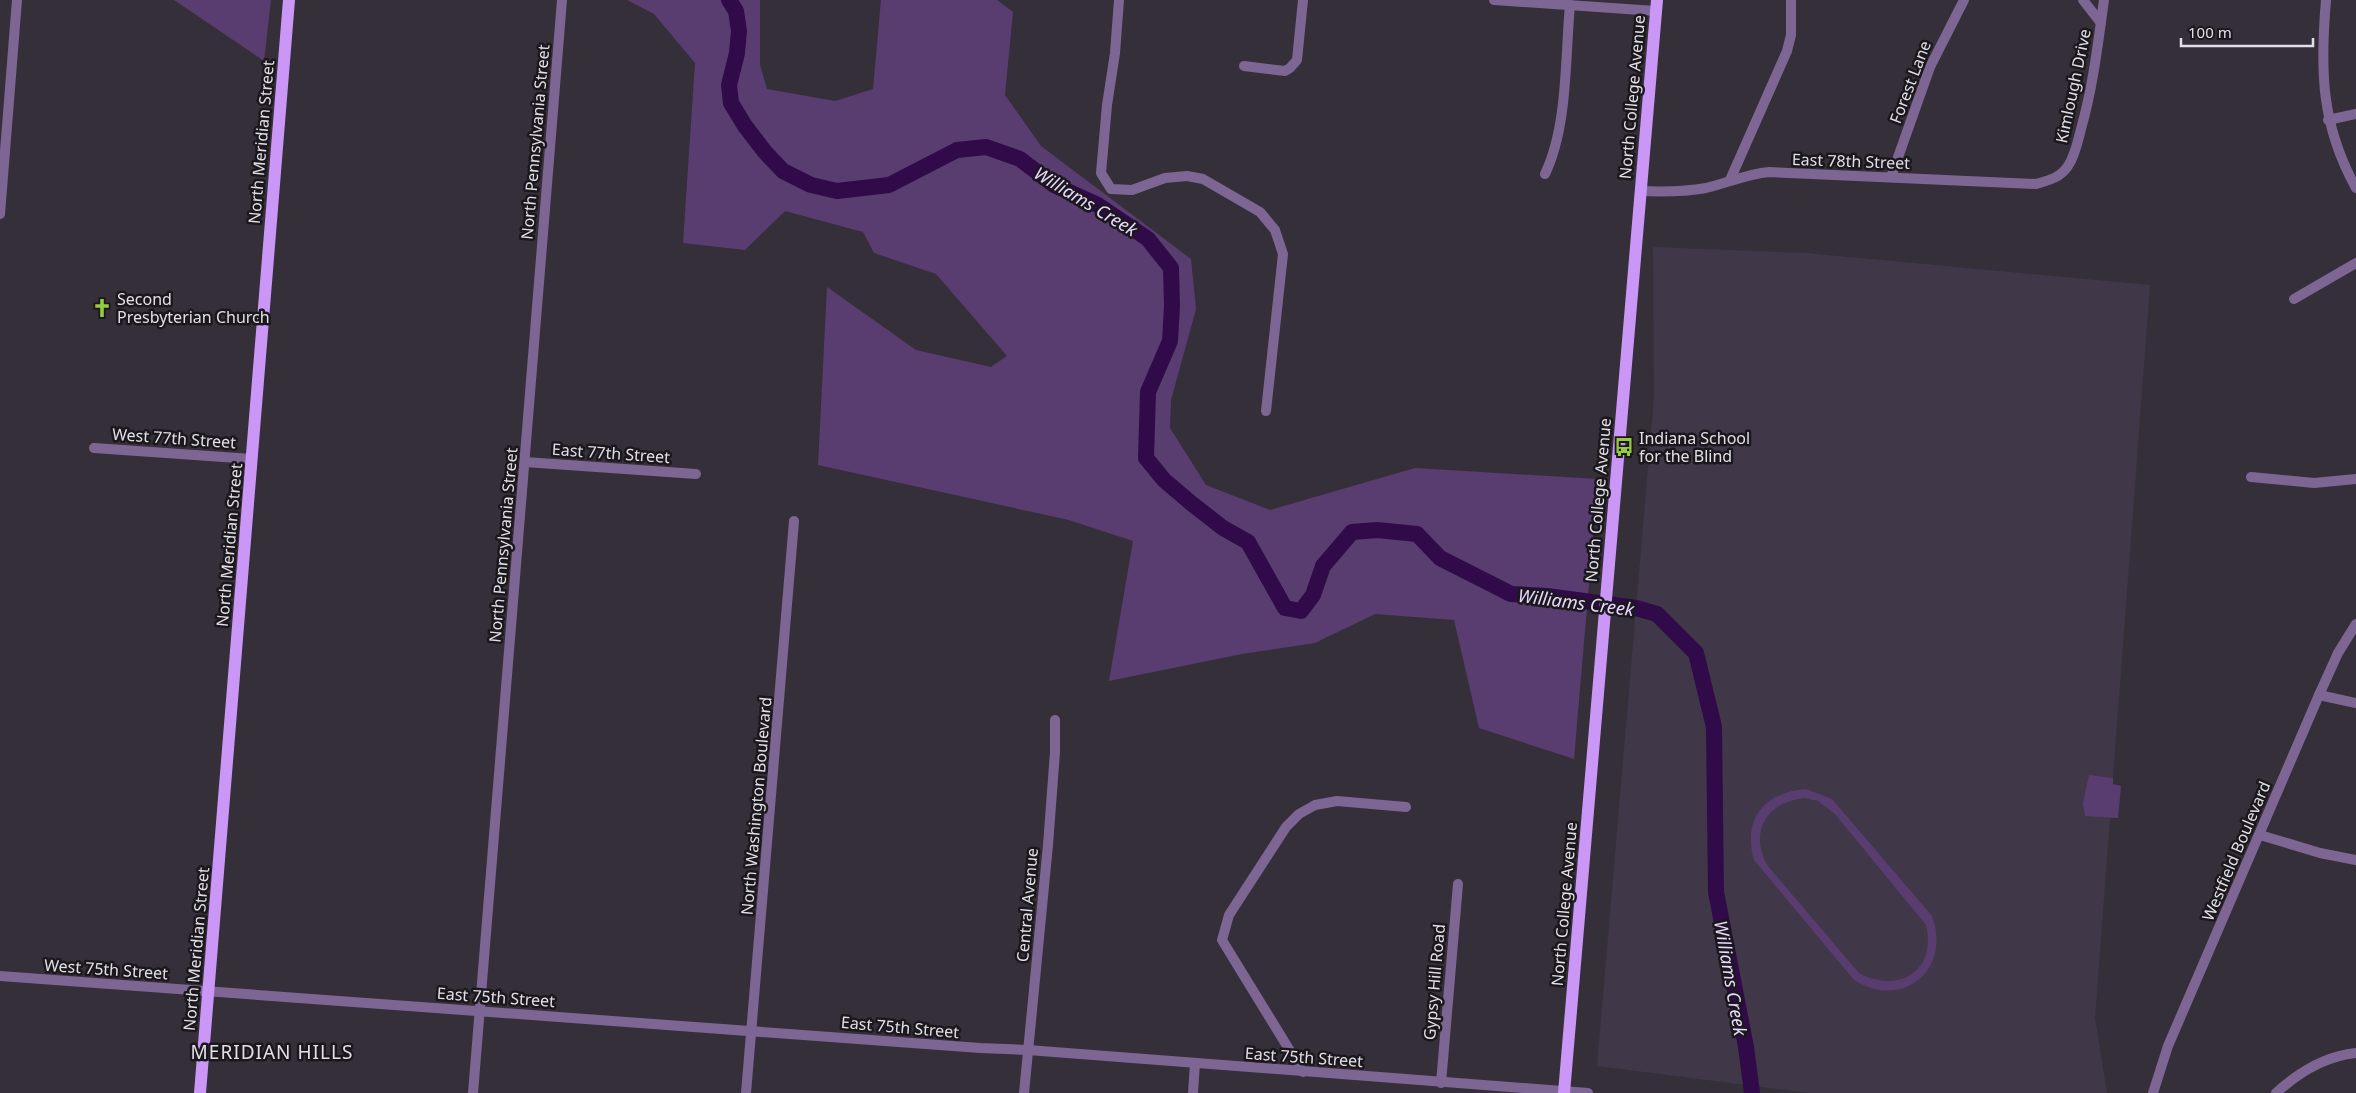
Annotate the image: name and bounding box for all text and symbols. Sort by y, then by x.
street label: North College Avenue [1614,14,1650,180]
scale bar [2181,15,2314,47]
text: 100 m [2188,22,2232,42]
street label: Kimlough Drive [2050,27,2096,145]
street label: Forest Lane [1884,37,1936,127]
street label: North Pennsylvania Street [516,43,555,240]
street label: North Meridian Street [243,59,279,225]
street label: East 78th Street [1792,148,1911,174]
water label: Williams Creek [1030,161,1143,242]
place label: Second Presbyterian Church [117,288,270,328]
church icon: Second Presbyterian Church [91,297,113,319]
street label: North College Avenue [1580,417,1616,583]
street label: West 77th Street [111,423,237,453]
place label: Indiana School for the Blind [1639,427,1750,467]
bus stop icon: Indiana School for the Blind [1613,436,1635,458]
street label: East 77th Street [551,438,671,468]
street label: North Pennsylvania Street [484,446,523,643]
street label: North Meridian Street [211,462,247,628]
water label: Williams Creek [1517,583,1636,621]
street label: North Washington Boulevard [736,696,776,916]
street label: Westfield Boulevard [2197,778,2275,924]
street label: North College Avenue [1546,821,1582,987]
street label: Central Avenue [1011,847,1043,963]
street label: North Meridian Street [178,866,214,1032]
water label: Williams Creek [1709,918,1753,1039]
street label: Gypsy Hill Road [1418,923,1450,1041]
street label: West 75th Street [43,954,169,984]
street label: East 75th Street [436,982,556,1012]
street label: East 75th Street [840,1011,960,1043]
district label: MERIDIAN HILLS [191,1039,353,1065]
street label: East 75th Street [1244,1042,1364,1072]

